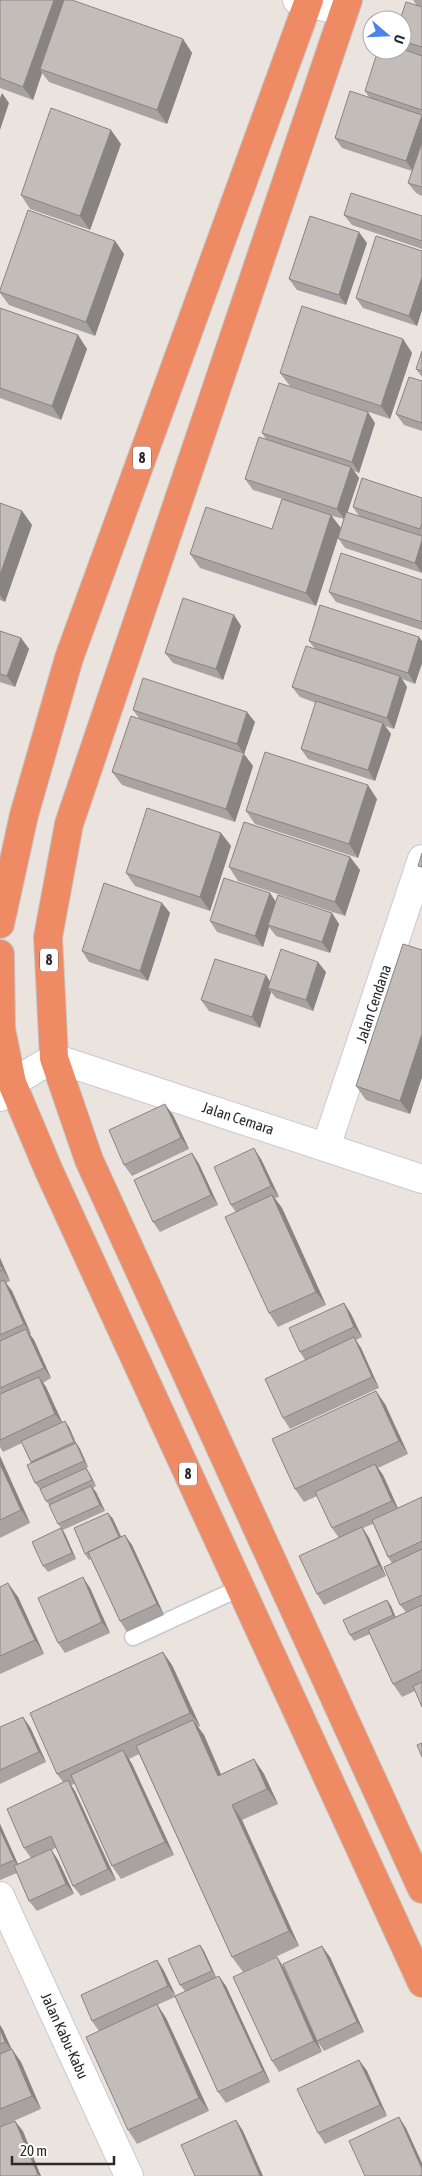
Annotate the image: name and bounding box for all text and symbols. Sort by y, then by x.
north arrow [362,10,412,60]
text: U [390,33,408,46]
road number: 8 [133,446,151,469]
road number: 8 [40,948,58,972]
street label: Jalan Cendana [352,962,394,1045]
street label: Jalan Cemara [200,1098,276,1138]
road number: 8 [179,1462,197,1486]
street label: Jalan Kabu-Kabu [38,1990,92,2081]
scale bar [12,2134,115,2166]
text: 20 m [20,2142,47,2159]

